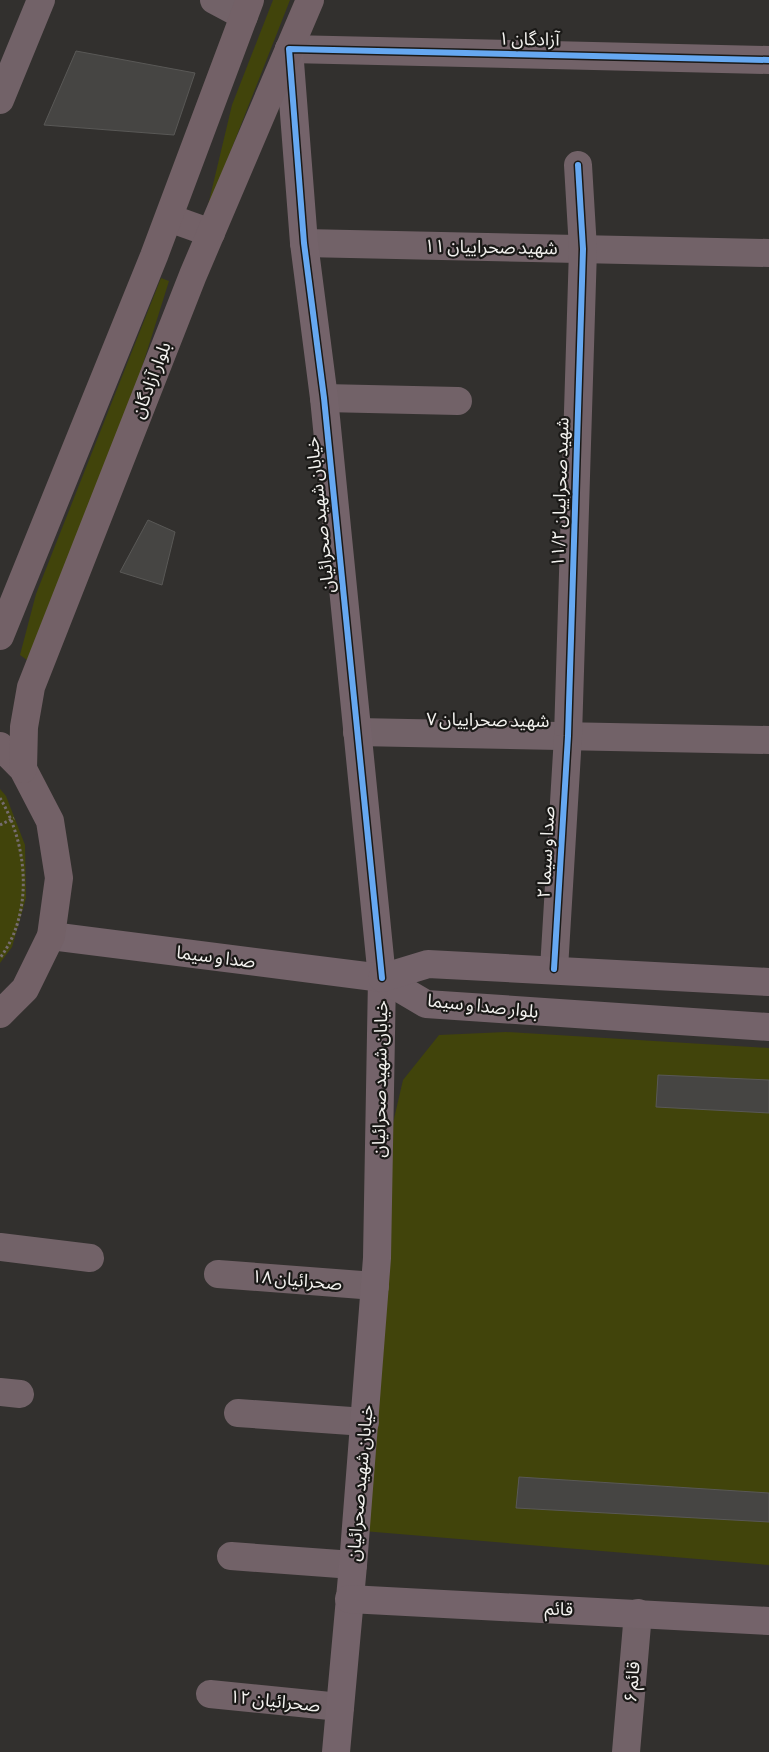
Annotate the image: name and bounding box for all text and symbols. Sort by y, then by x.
street label: آزادگان ۱ [498,27,560,51]
street label: شهید صحراییان ۱۱ [424,235,558,259]
street label: بلوار آزادگان [126,339,176,421]
street label: شهید صحراییان ۱۱/۲ [546,417,574,567]
street label: خیابان شهید صحرائیان [301,436,339,594]
street label: شهید صحراییان ۷ [426,708,550,732]
street label: صدا و سیما ۲ [533,805,558,899]
street label: صدا و سیما [175,941,257,972]
street label: بلوار صدا و سیما [426,989,540,1023]
street label: خیابان شهید صحرائیان [368,1000,392,1158]
street label: صحرائیان ۱۸ [251,1265,343,1295]
street label: خیابان شهید صحرائیان [342,1404,378,1562]
street label: قائم [544,1597,574,1623]
street label: قائم ۶ [619,1661,647,1704]
street label: صحرائیان ۱۲ [229,1685,321,1717]

